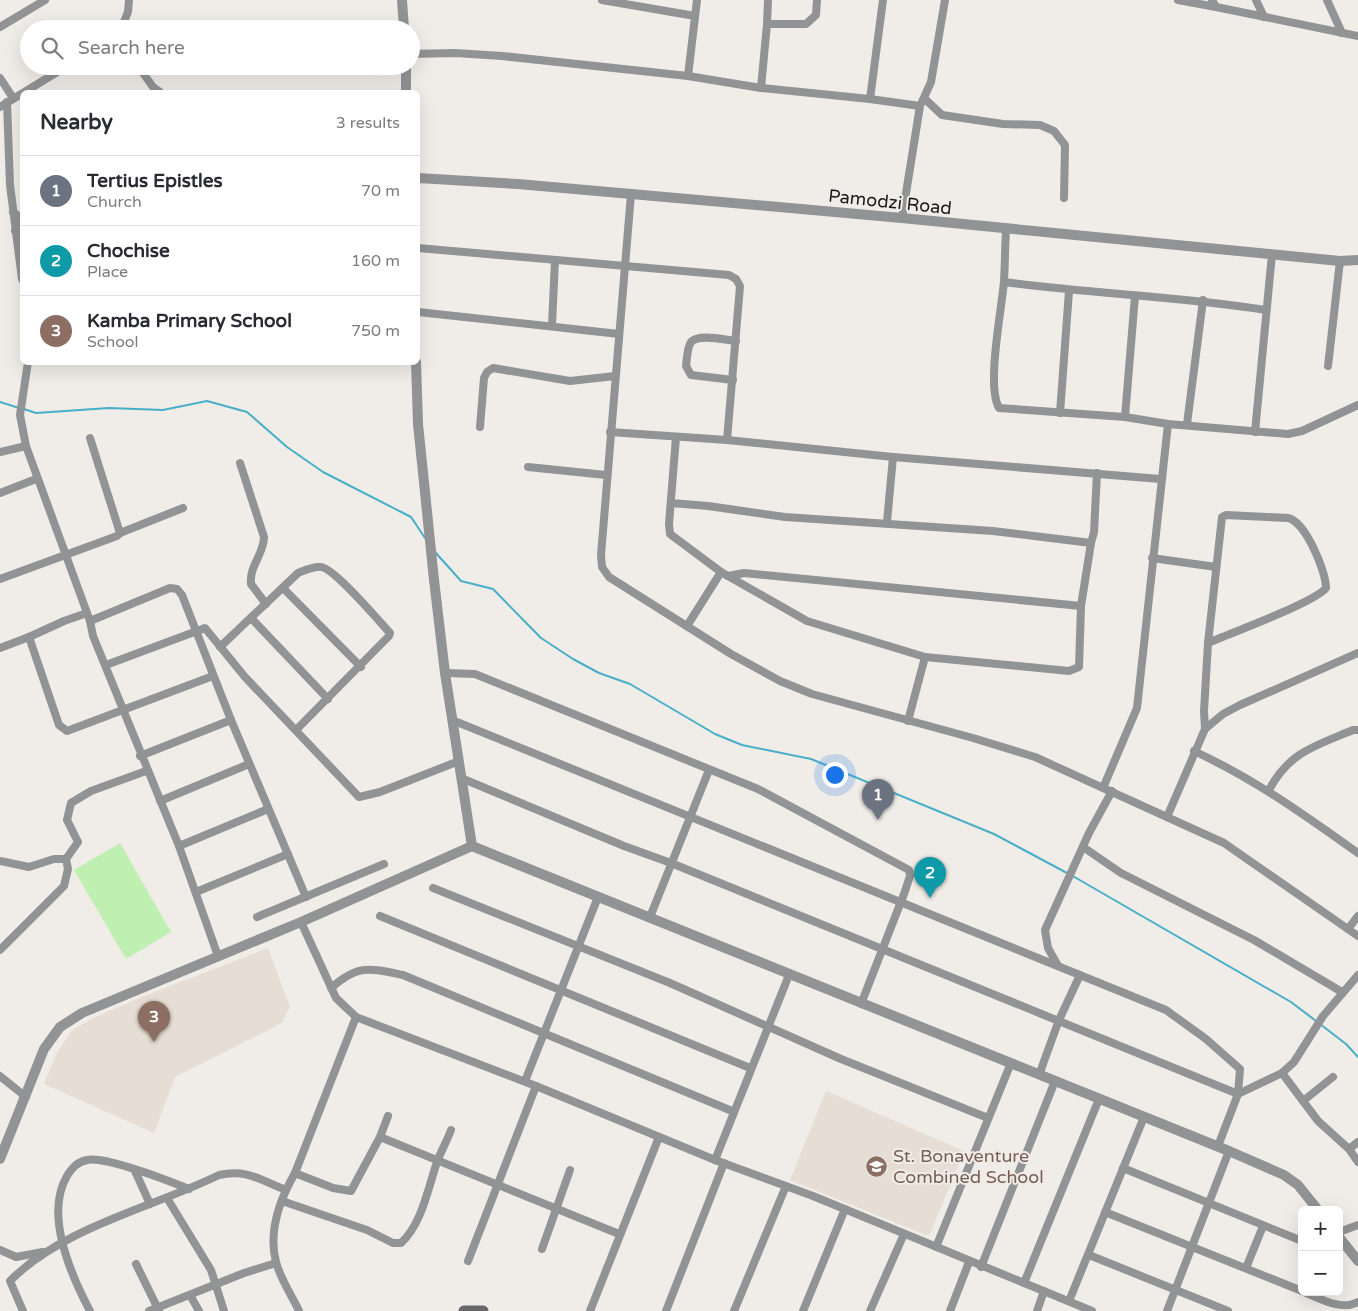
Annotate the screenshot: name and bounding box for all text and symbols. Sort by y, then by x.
search box [20,20,420,75]
icon: search [38,34,66,62]
text: Search here [78,37,185,59]
text: Nearby [40,110,113,135]
text: 3 results [336,113,400,133]
text: Tertius Epistles [87,170,223,192]
text: 1 [51,181,61,201]
text: 70 m [361,181,400,201]
street label: Pamodzi Road [827,185,953,219]
text: Church [87,192,142,212]
text: Chochise [87,240,170,262]
text: 2 [51,251,61,271]
text: 160 m [351,251,400,271]
text: Place [87,262,128,282]
text: Kamba Primary School [87,310,292,332]
text: 3 [51,321,61,341]
text: 750 m [351,321,400,341]
text: School [87,332,139,352]
your location [822,762,848,788]
pin: 1 [862,779,894,820]
pin: 2 [914,857,946,898]
pin: 3 [138,1001,170,1042]
place label: St. Bonaventure Combined School [893,1145,1044,1188]
school or university icon: St. Bonaventure Combined School [865,1154,889,1178]
map controls [1298,1206,1343,1296]
button: + [1298,1206,1343,1251]
button: − [1298,1251,1343,1296]

